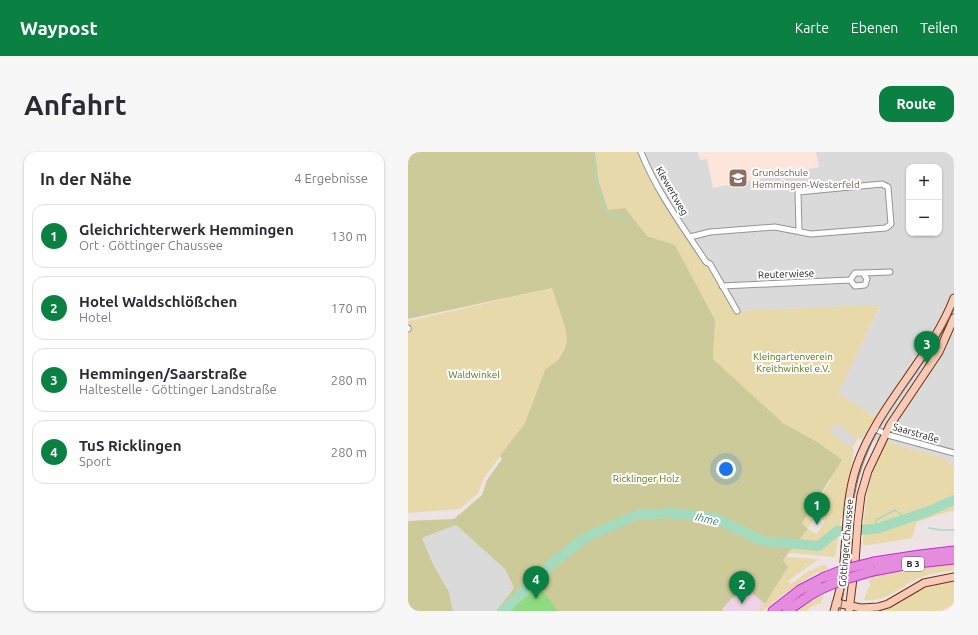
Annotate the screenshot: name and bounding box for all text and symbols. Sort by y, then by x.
text: Waypost [20,17,98,39]
text: Karte [795,20,829,36]
text: Ebenen [851,20,898,36]
text: Teilen [920,20,958,36]
button: Route [879,86,954,122]
text: Anfahrt [24,89,127,120]
map controls [906,164,942,236]
button: + [906,164,942,200]
street label: Klewertweg [654,165,690,217]
school or university icon: Grundschule Hemmingen-Westerfeld [727,167,749,189]
place label: Grundschule Hemmingen-Westerfeld [752,167,860,190]
text: In der Nähe [40,169,132,188]
text: 4 Ergebnisse [294,171,368,185]
button: − [906,200,942,236]
text: Gleichrichterwerk Hemmingen [79,221,294,238]
text: 1 [50,229,58,243]
text: 130 m [331,229,367,243]
text: Ort · Göttinger Chaussee [79,238,223,252]
street label: Reuterwiese [758,268,814,280]
text: Hotel Waldschlößchen [79,293,237,310]
text: 2 [50,301,58,315]
text: 170 m [331,301,367,315]
text: Hotel [79,310,111,324]
pin: 3 [914,331,940,364]
park label: Kleingartenverein Kreithwinkel e.V. [753,351,833,374]
text: Hemmingen/Saarstraße [79,365,247,382]
park label: Waldwinkel [448,369,500,380]
text: 3 [50,373,58,387]
text: 280 m [331,373,367,387]
text: Haltestelle · Göttinger Landstraße [79,382,277,396]
street label: Saarstraße [891,421,941,445]
text: TuS Ricklingen [79,437,182,454]
text: 4 [50,445,58,459]
text: 280 m [331,445,367,459]
text: Sport [79,454,111,468]
your location [716,459,736,479]
park label: Ricklinger Holz [613,473,680,484]
pin: 1 [804,492,830,525]
street label: Göttinger Chaussee [837,499,855,587]
water label: Ihme [694,510,720,528]
road number: B 3 [902,557,924,571]
pin: 4 [523,566,549,599]
pin: 2 [729,571,755,604]

